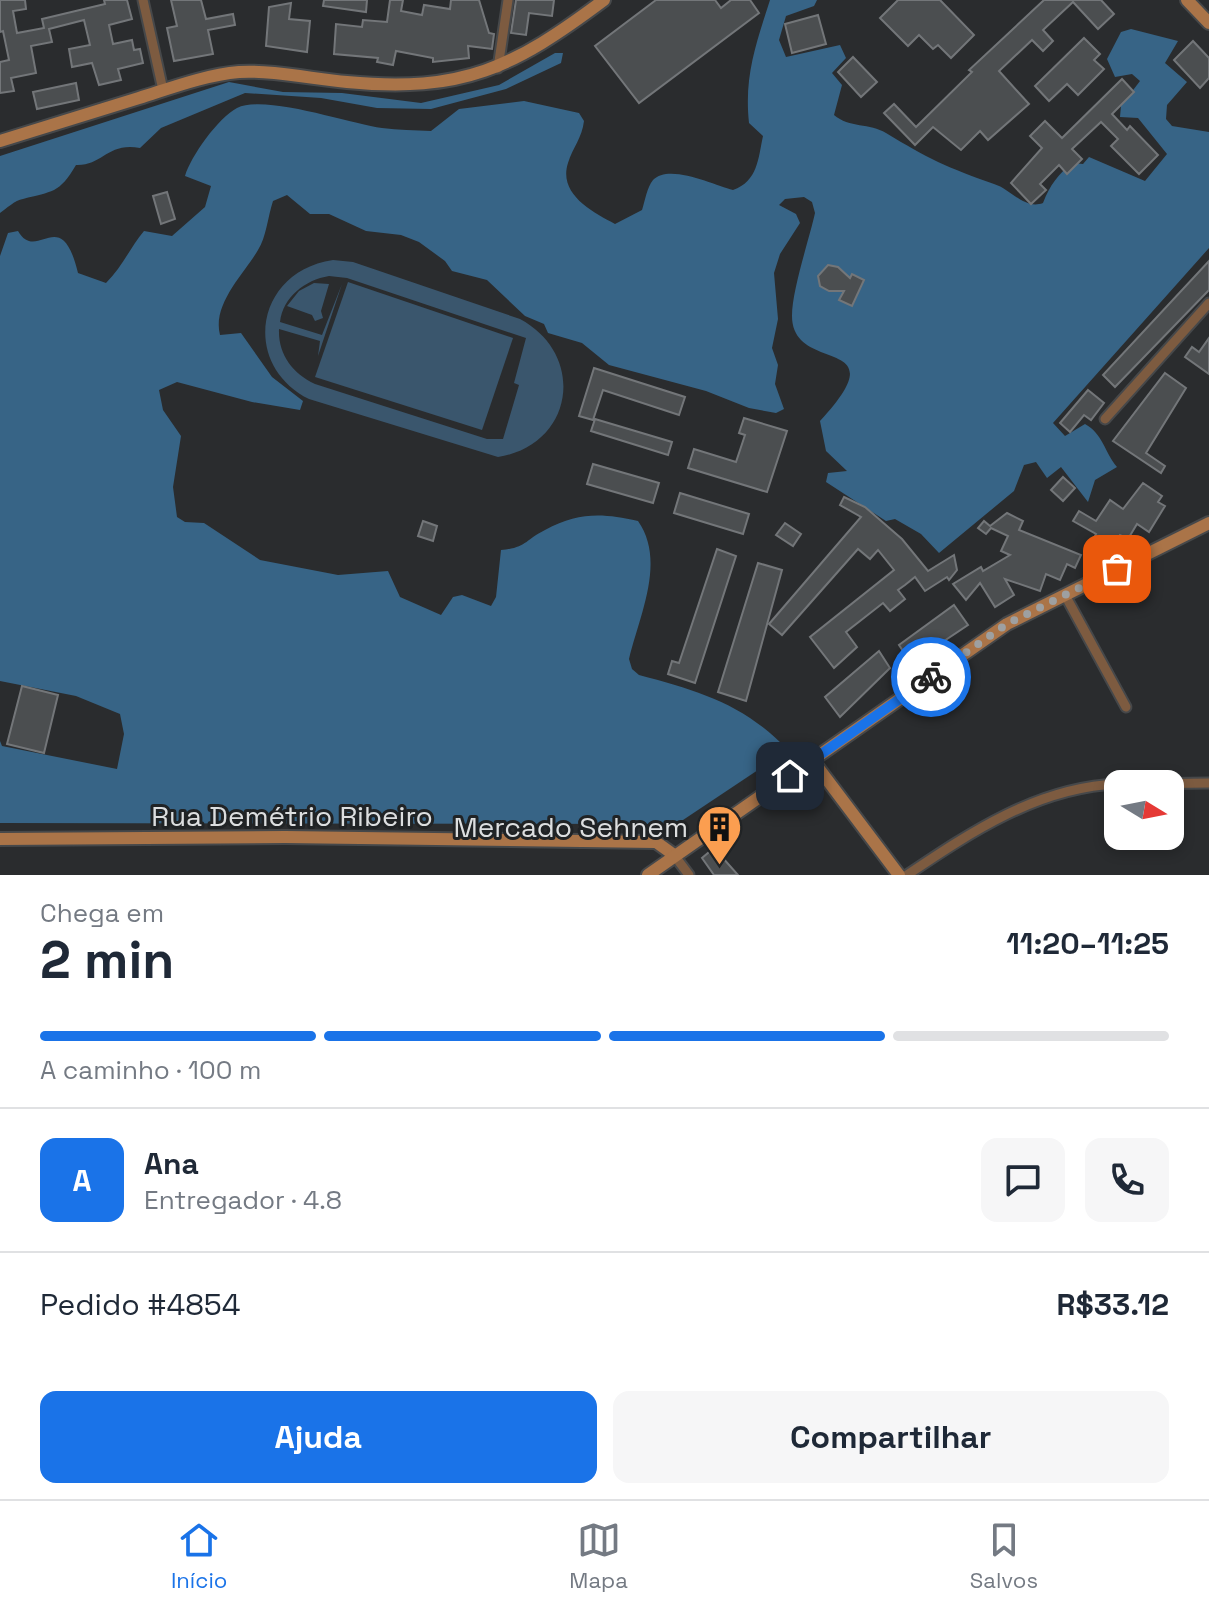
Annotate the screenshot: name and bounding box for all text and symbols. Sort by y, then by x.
pin [1083,535,1151,603]
icon: bag [1095,547,1139,591]
courier [891,637,971,717]
icon: bike [909,655,953,699]
pin [756,742,824,810]
icon: home [768,754,812,798]
north arrow [1104,770,1184,850]
map controls [1104,770,1184,850]
street label: Rua Demétrio Ribeiro [151,798,433,834]
building icon: Mercado Sehnem [695,803,743,866]
place label: Mercado Sehnem [453,809,688,845]
text: Chega em [40,896,164,930]
text: 11:20–11:25 [1006,924,1169,963]
text: 2 min [40,927,174,993]
text: A caminho · 100 m [40,1053,261,1087]
button: chat [981,1138,1065,1222]
button: phone [1085,1138,1169,1222]
text: Ana [144,1144,199,1183]
text: A [72,1161,92,1200]
text: Entregador · 4.8 [144,1183,342,1217]
text: Pedido #4854 [40,1285,241,1324]
text: R$33.12 [1057,1285,1169,1324]
button: Ajuda [40,1391,597,1483]
button: Compartilhar [613,1391,1169,1483]
tab: Início [171,1518,227,1594]
tab: Mapa [569,1518,628,1594]
tab: Salvos [970,1518,1038,1594]

